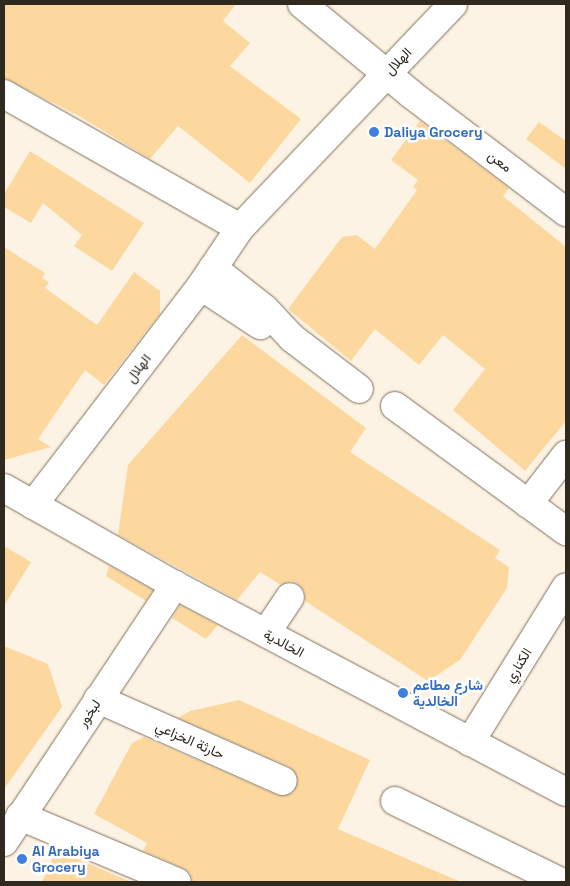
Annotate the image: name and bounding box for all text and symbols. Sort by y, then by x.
street label: الهلال [381,44,415,78]
place label: Daliya Grocery [384,124,483,140]
marker: Daliya Grocery [368,126,380,138]
street label: معن [485,147,515,175]
street label: الهلال [122,350,154,386]
street label: الخالدية [261,625,307,661]
street label: الكناري [501,645,535,685]
place label: شارع مطاعم الخالدية [413,677,483,710]
marker: شارع مطاعم الخالدية [397,687,409,699]
street label: لبخور [74,696,104,730]
street label: حارثة الخزاعي [153,717,227,763]
place label: Al Arabiya Grocery [32,843,100,876]
marker: Al Arabiya Grocery [16,853,28,865]

